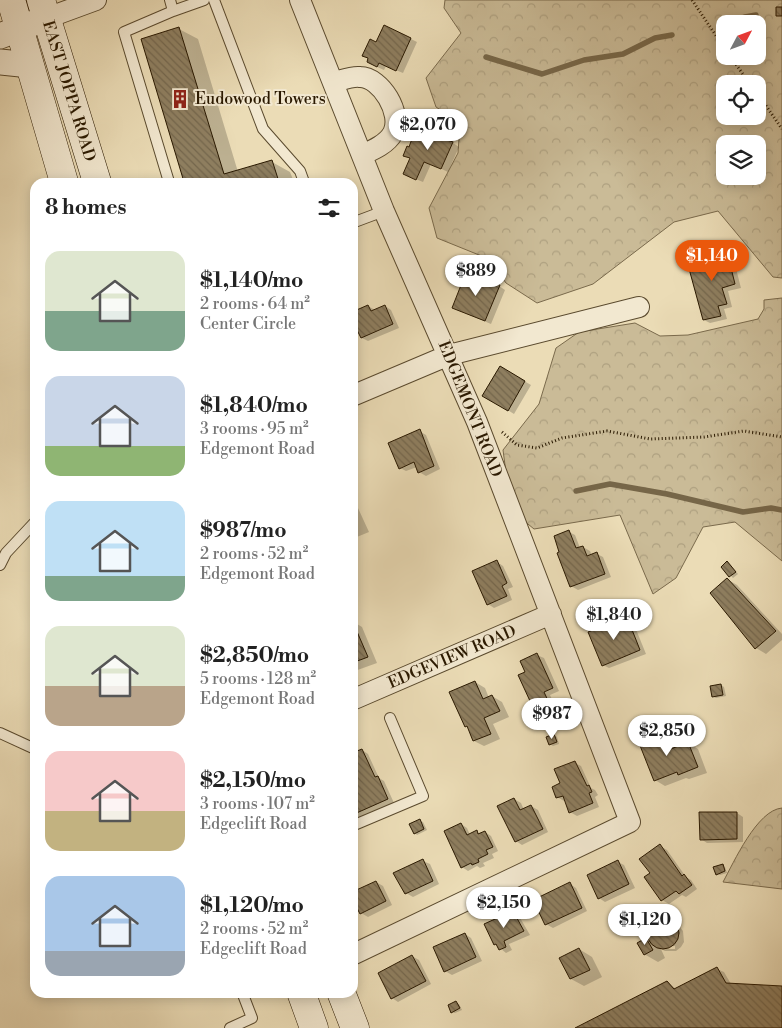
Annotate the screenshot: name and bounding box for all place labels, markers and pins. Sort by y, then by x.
building icon: Eudowood Towers [169,88,191,110]
place label: Eudowood Towers [195,89,326,109]
pin: $2,070 [387,108,469,151]
pin: $1,140 [671,240,753,282]
pin: $889 [446,254,506,297]
pin: $1,840 [573,598,655,641]
pin: $987 [522,698,582,740]
pin: $2,850 [626,714,708,757]
pin: $2,150 [463,886,545,929]
pin: $1,120 [604,904,686,946]

